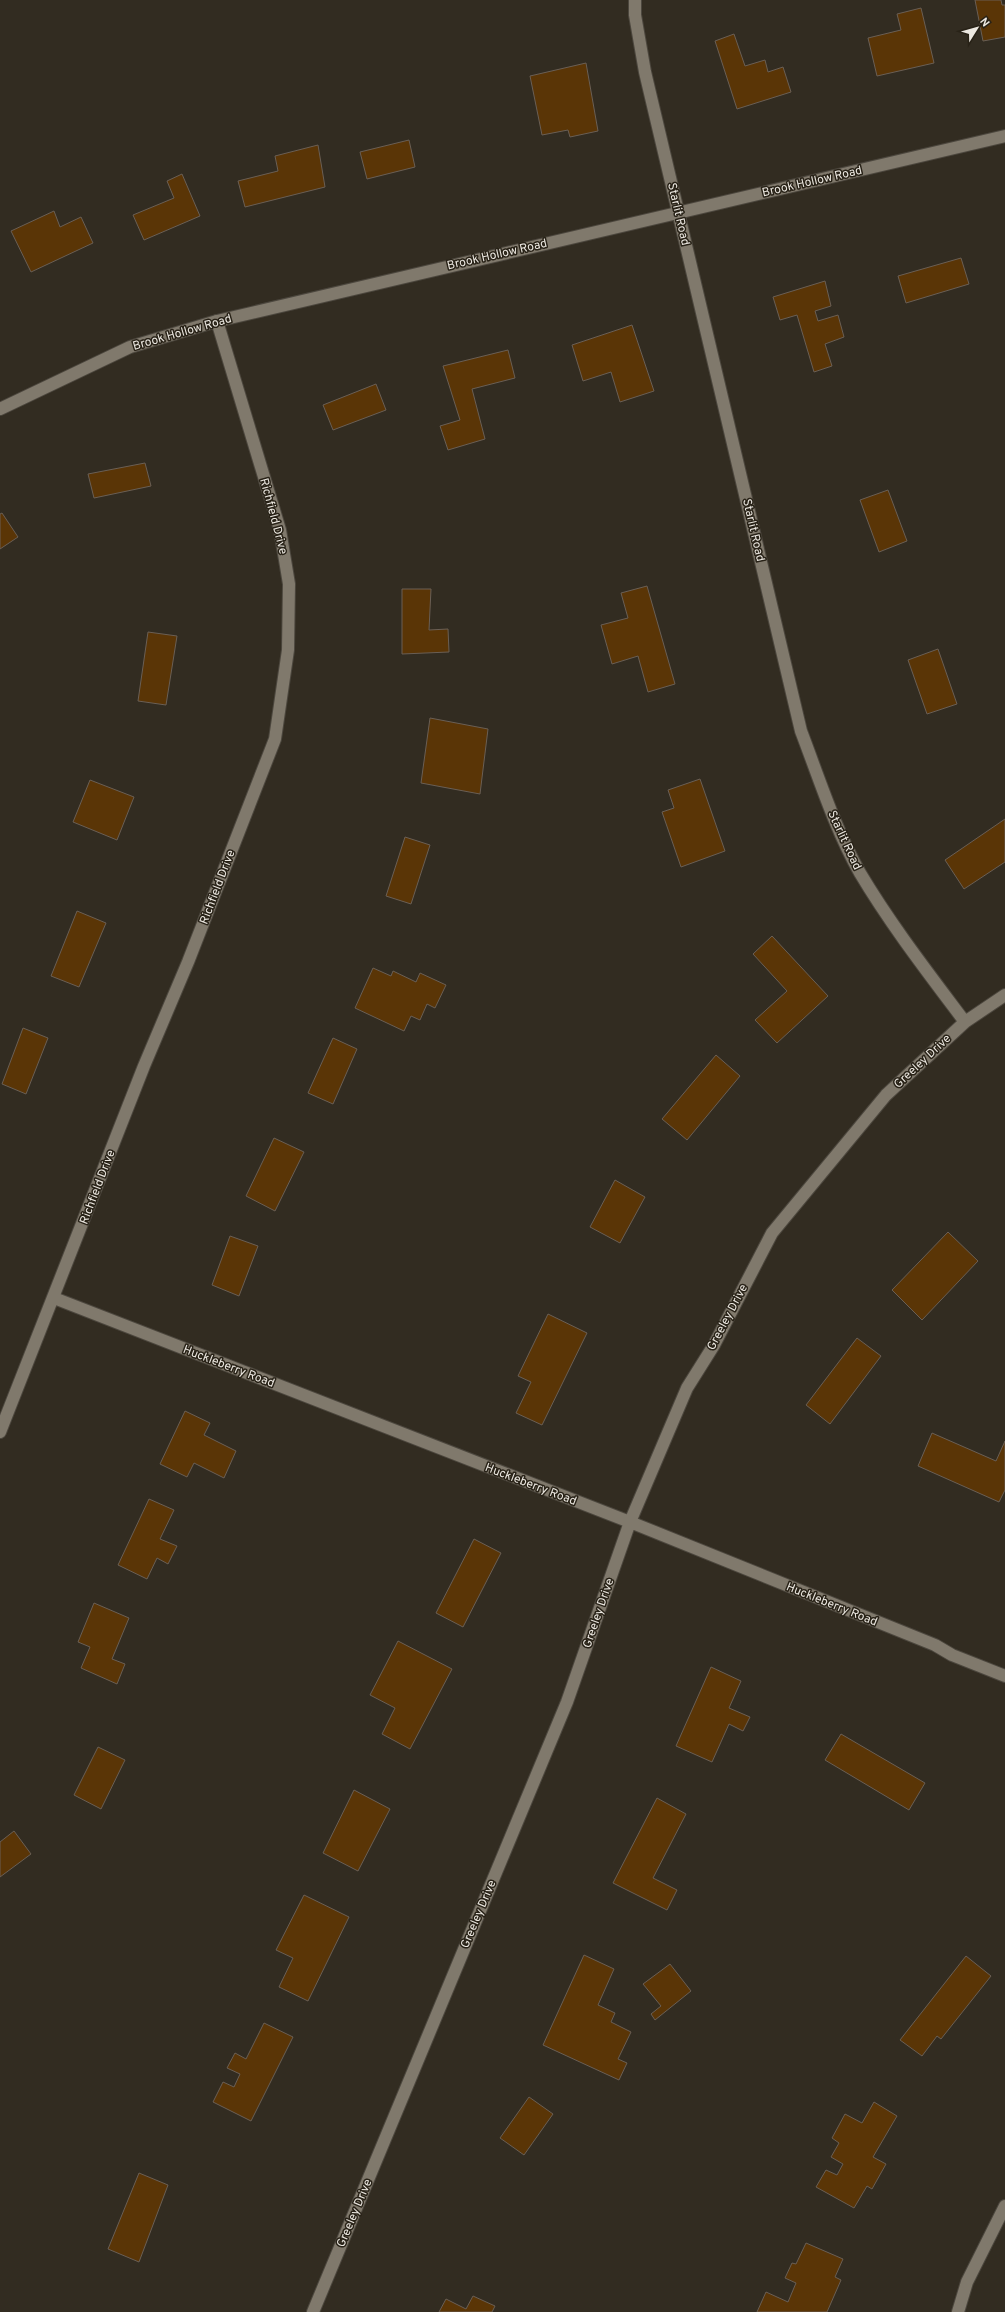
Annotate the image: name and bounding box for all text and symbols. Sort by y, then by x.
north arrow [957,8,997,48]
text: N [976,15,992,30]
street label: Brook Hollow Road [761,163,864,201]
street label: Starlit Road [663,181,693,247]
street label: Brook Hollow Road [446,236,549,274]
street label: Brook Hollow Road [131,311,234,355]
street label: Richfield Drive [255,476,291,556]
street label: Starlit Road [738,497,768,563]
street label: Starlit Road [823,808,865,873]
street label: Richfield Drive [196,848,239,927]
street label: Greeley Drive [891,1031,955,1092]
street label: Richfield Drive [76,1148,119,1227]
street label: Greeley Drive [704,1282,752,1353]
street label: Huckleberry Road [181,1342,277,1392]
street label: Huckleberry Road [483,1460,579,1510]
street label: Greeley Drive [580,1576,618,1650]
street label: Huckleberry Road [784,1579,880,1630]
street label: Greeley Drive [457,1878,500,1951]
street label: Greeley Drive [333,2177,376,2250]

